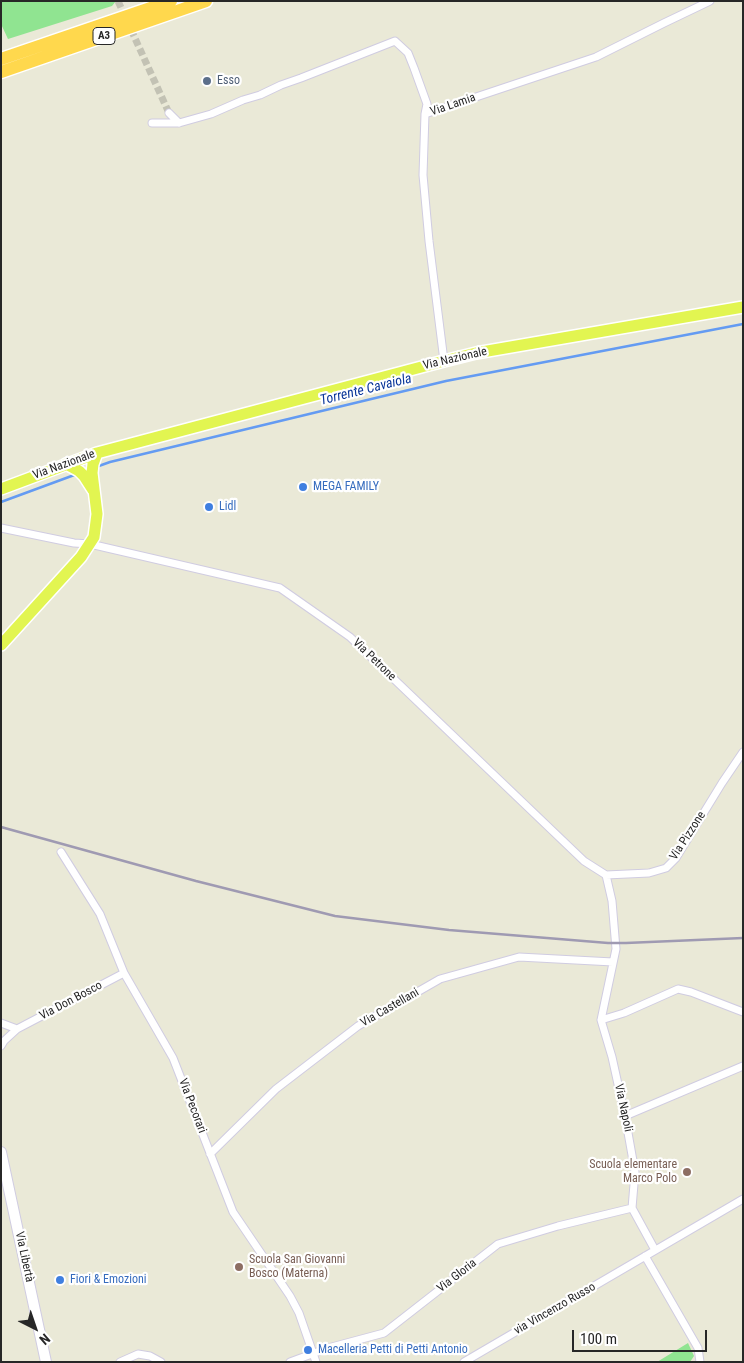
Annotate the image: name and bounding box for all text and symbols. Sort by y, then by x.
road number: A3 [93,28,115,44]
place label: Esso [217,74,240,88]
marker: Esso [201,75,213,87]
street label: Via Lamia [428,91,478,119]
street label: Via Nazionale [422,345,488,373]
water label: Torrente Cavaiola [318,371,414,409]
street label: Via Nazionale [31,447,97,483]
place label: MEGA FAMILY [313,480,379,494]
marker: MEGA FAMILY [297,481,309,493]
place label: Lidl [219,500,236,514]
marker: Lidl [203,501,215,513]
street label: Via Petrone [349,636,399,684]
street label: Via Pizzone [667,809,709,863]
street label: Via Don Bosco [37,978,105,1024]
street label: Via Castellani [358,986,422,1030]
street label: Via Pecorari [175,1077,209,1135]
street label: Via Napoli [611,1083,635,1133]
place label: Scuola elementare Marco Polo [589,1158,677,1186]
marker: Scuola elementare Marco Polo [681,1166,693,1178]
street label: Via Libertà [12,1230,36,1284]
place label: Scuola San Giovanni Bosco (Materna) [249,1253,345,1281]
street label: Via Gloria [434,1256,480,1296]
marker: Scuola San Giovanni Bosco (Materna) [233,1261,245,1273]
place label: Fiori & Emozioni [70,1273,147,1287]
marker: Fiori & Emozioni [54,1274,66,1286]
street label: via Vincenzo Russo [512,1280,598,1338]
north arrow [10,1303,60,1353]
scale bar [574,1320,709,1352]
text: N [36,1330,53,1348]
text: 100 m [580,1330,617,1348]
place label: Macelleria Petti di Petti Antonio [318,1343,468,1357]
marker: Macelleria Petti di Petti Antonio [302,1344,314,1356]

